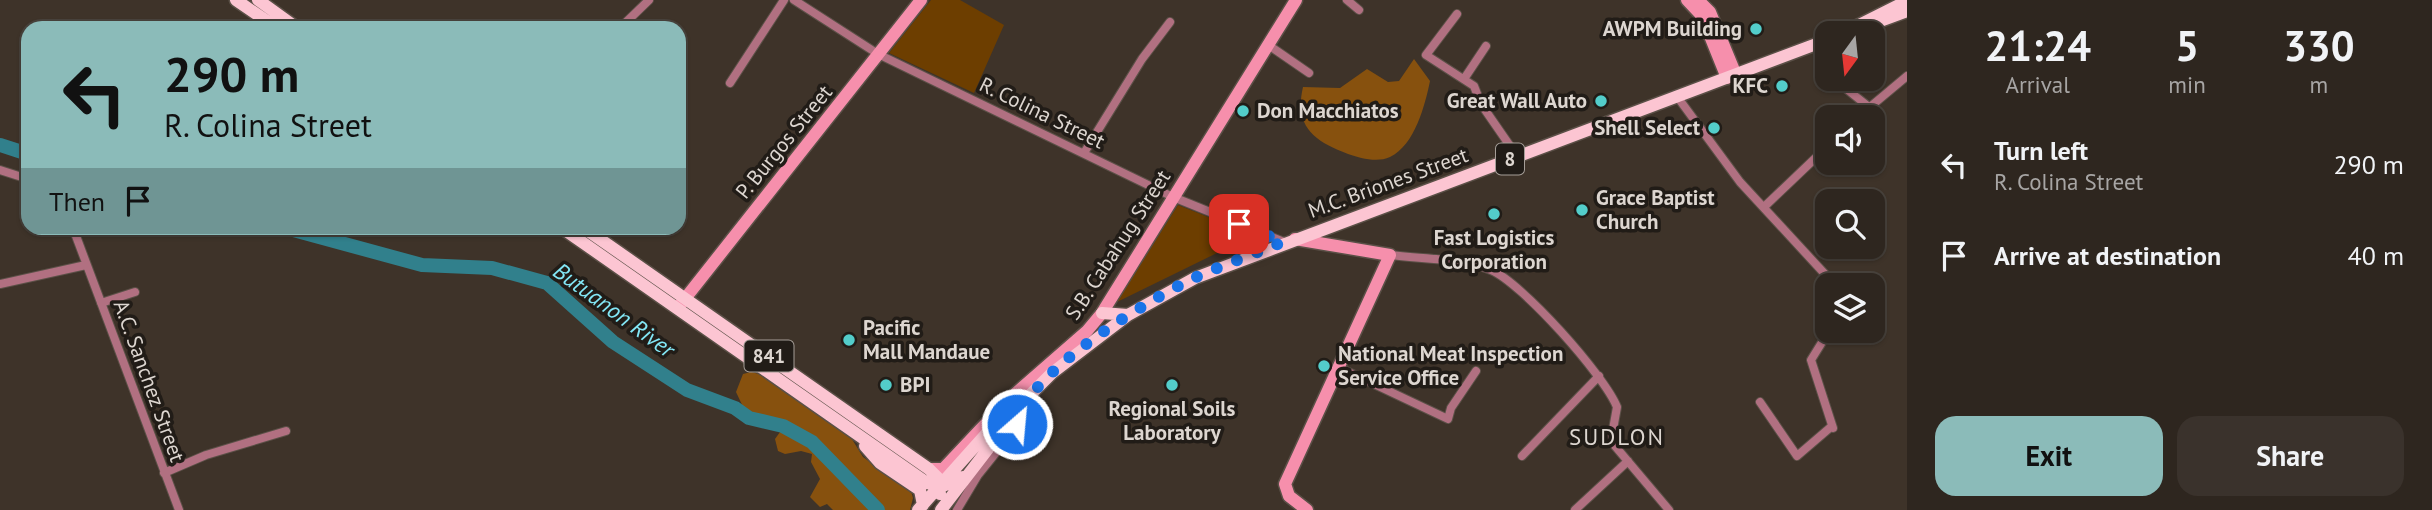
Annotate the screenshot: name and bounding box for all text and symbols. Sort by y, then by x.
place label: AWPM Building [1603,15,1742,42]
text: 21:24 [1984,18,2091,73]
text: 5 [2175,18,2199,73]
text: 330 [2283,18,2355,73]
marker: AWPM Building [1748,21,1764,37]
north arrow [1815,21,1885,91]
map controls [1815,21,1885,343]
text: 290 m [164,42,299,106]
icon: left [49,49,140,140]
text: Arrival [2005,70,2070,99]
text: min [2168,70,2206,99]
text: m [2310,70,2328,99]
street label: R. Colina Street [975,71,1109,155]
place label: KFC [1733,72,1768,99]
marker: KFC [1774,78,1790,94]
street label: P. Burgos Street [729,79,838,204]
place label: Great Wall Auto [1447,87,1587,114]
marker: Great Wall Auto [1593,93,1609,109]
place label: Don Macchiatos [1257,97,1399,124]
marker: Don Macchiatos [1235,103,1251,119]
text: R. Colina Street [164,104,372,146]
button: sound [1815,105,1885,175]
place label: Shell Select [1594,114,1701,141]
marker: Shell Select [1706,120,1722,136]
text: Turn left [1994,134,2088,167]
street label: M.C. Briones Street [1304,141,1471,224]
road number: 8 [1496,144,1524,174]
icon: left [1935,146,1973,184]
text: 290 m [2333,148,2404,181]
street label: S.B. Cabahug Street [1059,165,1176,325]
text: R. Colina Street [1994,167,2143,196]
icon: arrive [119,182,157,220]
place label: Grace Baptist Church [1596,184,1715,235]
text: Then [49,185,105,218]
button: search [1815,189,1885,259]
pin [1209,194,1269,254]
marker: Grace Baptist Church [1574,202,1590,218]
icon: arrive [1220,205,1258,243]
marker: Fast Logistics Corporation [1486,206,1502,222]
place label: Fast Logistics Corporation [1434,224,1554,275]
icon: arrive [1935,237,1973,275]
text: Arrive at destination [1994,239,2221,272]
text: 40 m [2348,239,2404,272]
water label: Butuanon River [548,256,682,364]
button: layers [1815,273,1885,343]
street label: A.C. Sanchez Street [108,296,191,465]
place label: Pacific Mall Mandaue [863,314,990,365]
marker: Pacific Mall Mandaue [841,332,857,348]
road number: 841 [744,340,794,372]
place label: National Meat Inspection Service Office [1338,340,1563,391]
marker: National Meat Inspection Service Office [1316,358,1332,374]
place label: BPI [900,371,930,398]
marker: BPI [878,377,894,393]
marker: Regional Soils Laboratory [1164,377,1180,393]
position arrow [980,387,1054,461]
place label: Regional Soils Laboratory [1109,395,1236,446]
button: Exit [1935,416,2163,496]
button: Share [2177,416,2404,496]
district label: SUDLON [1569,422,1665,451]

